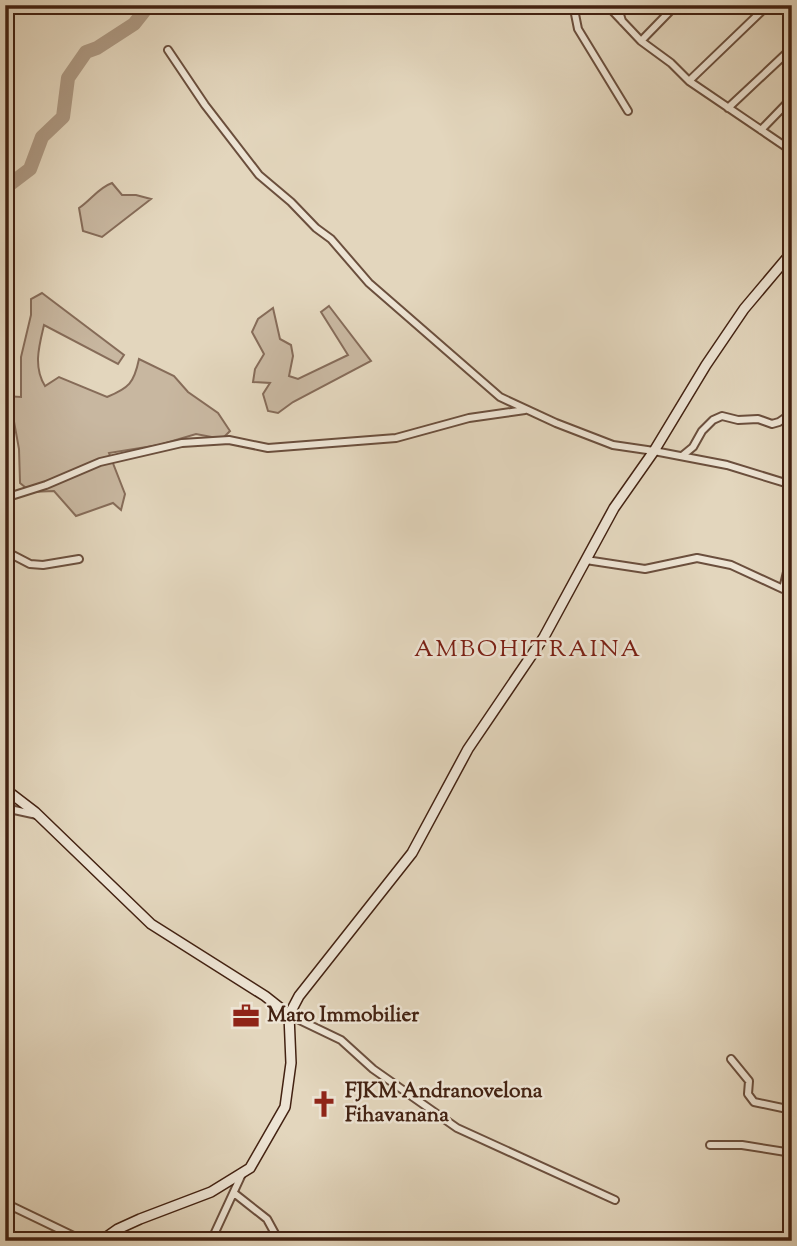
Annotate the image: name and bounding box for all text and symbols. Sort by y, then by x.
district label: AMBOHITRAINA [414,633,642,667]
office icon: Maro Immobilier [231,1001,261,1031]
place label: Maro Immobilier [267,1001,419,1031]
place label: FJKM Andranovelona Fihavanana [345,1077,543,1131]
church icon: FJKM Andranovelona Fihavanana [309,1089,339,1119]

